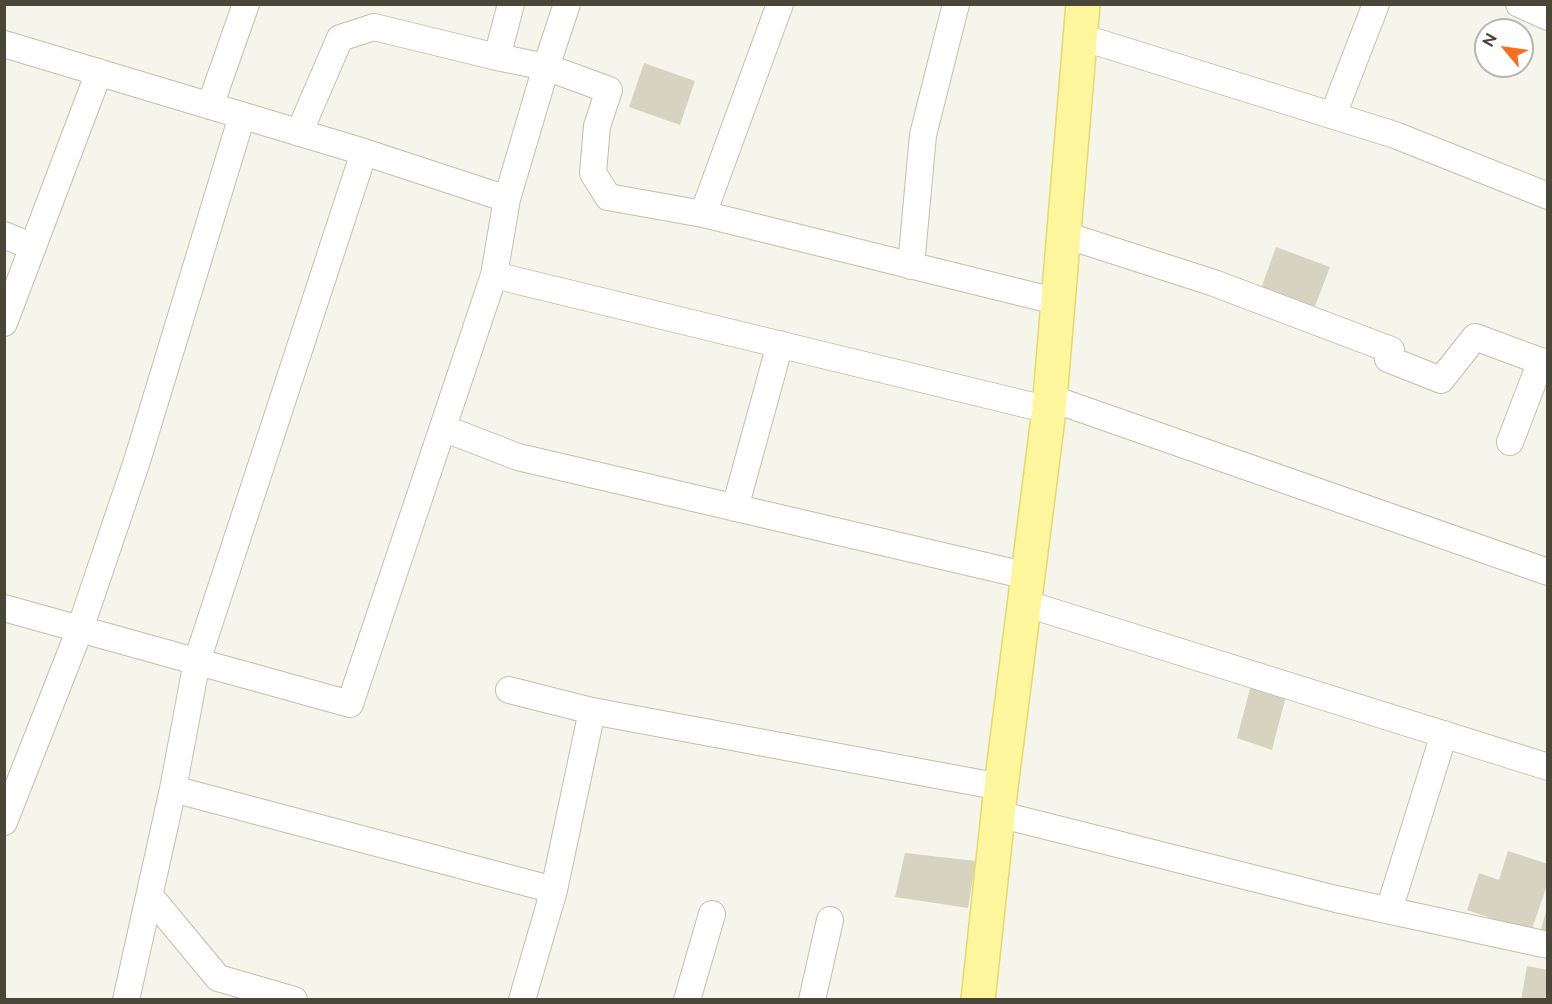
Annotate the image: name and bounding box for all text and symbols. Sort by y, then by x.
north arrow [1474,18,1534,78]
text: N [1478,30,1501,50]

